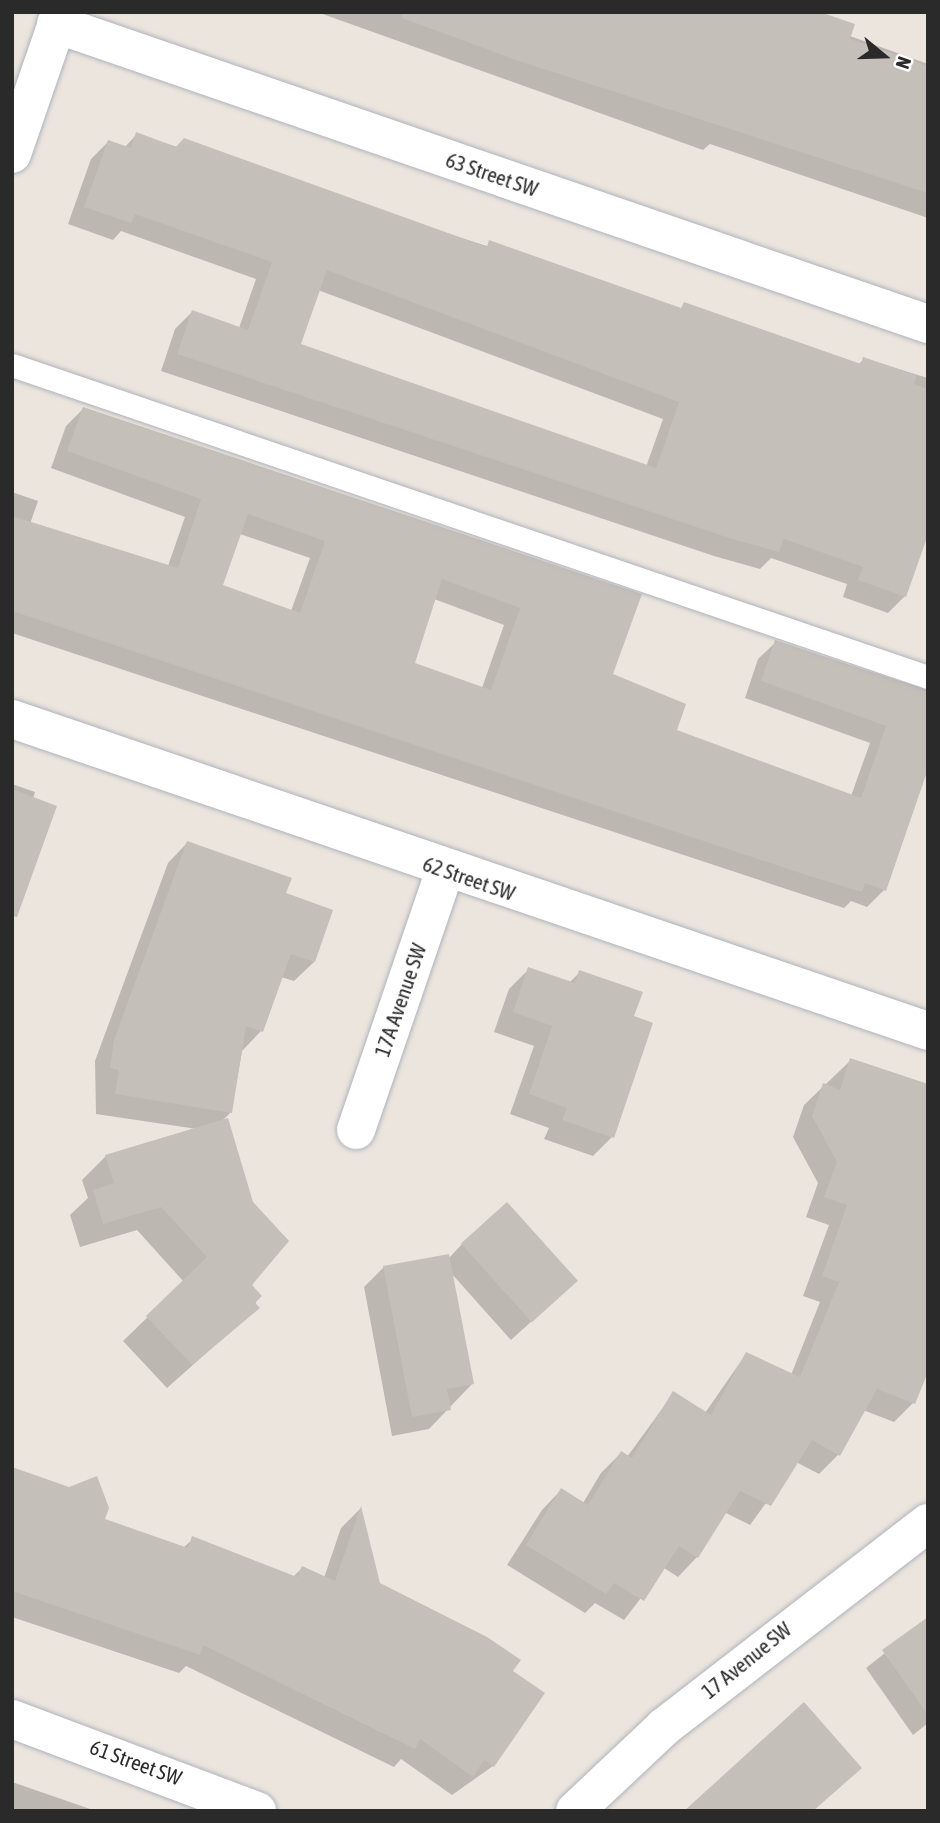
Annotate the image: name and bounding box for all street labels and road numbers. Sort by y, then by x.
street label: 63 Street SW [443,147,541,201]
street label: 62 Street SW [420,851,518,905]
street label: 17A Avenue SW [369,940,431,1060]
street label: 17 Avenue SW [696,1616,796,1704]
street label: 61 Street SW [87,1734,185,1790]

